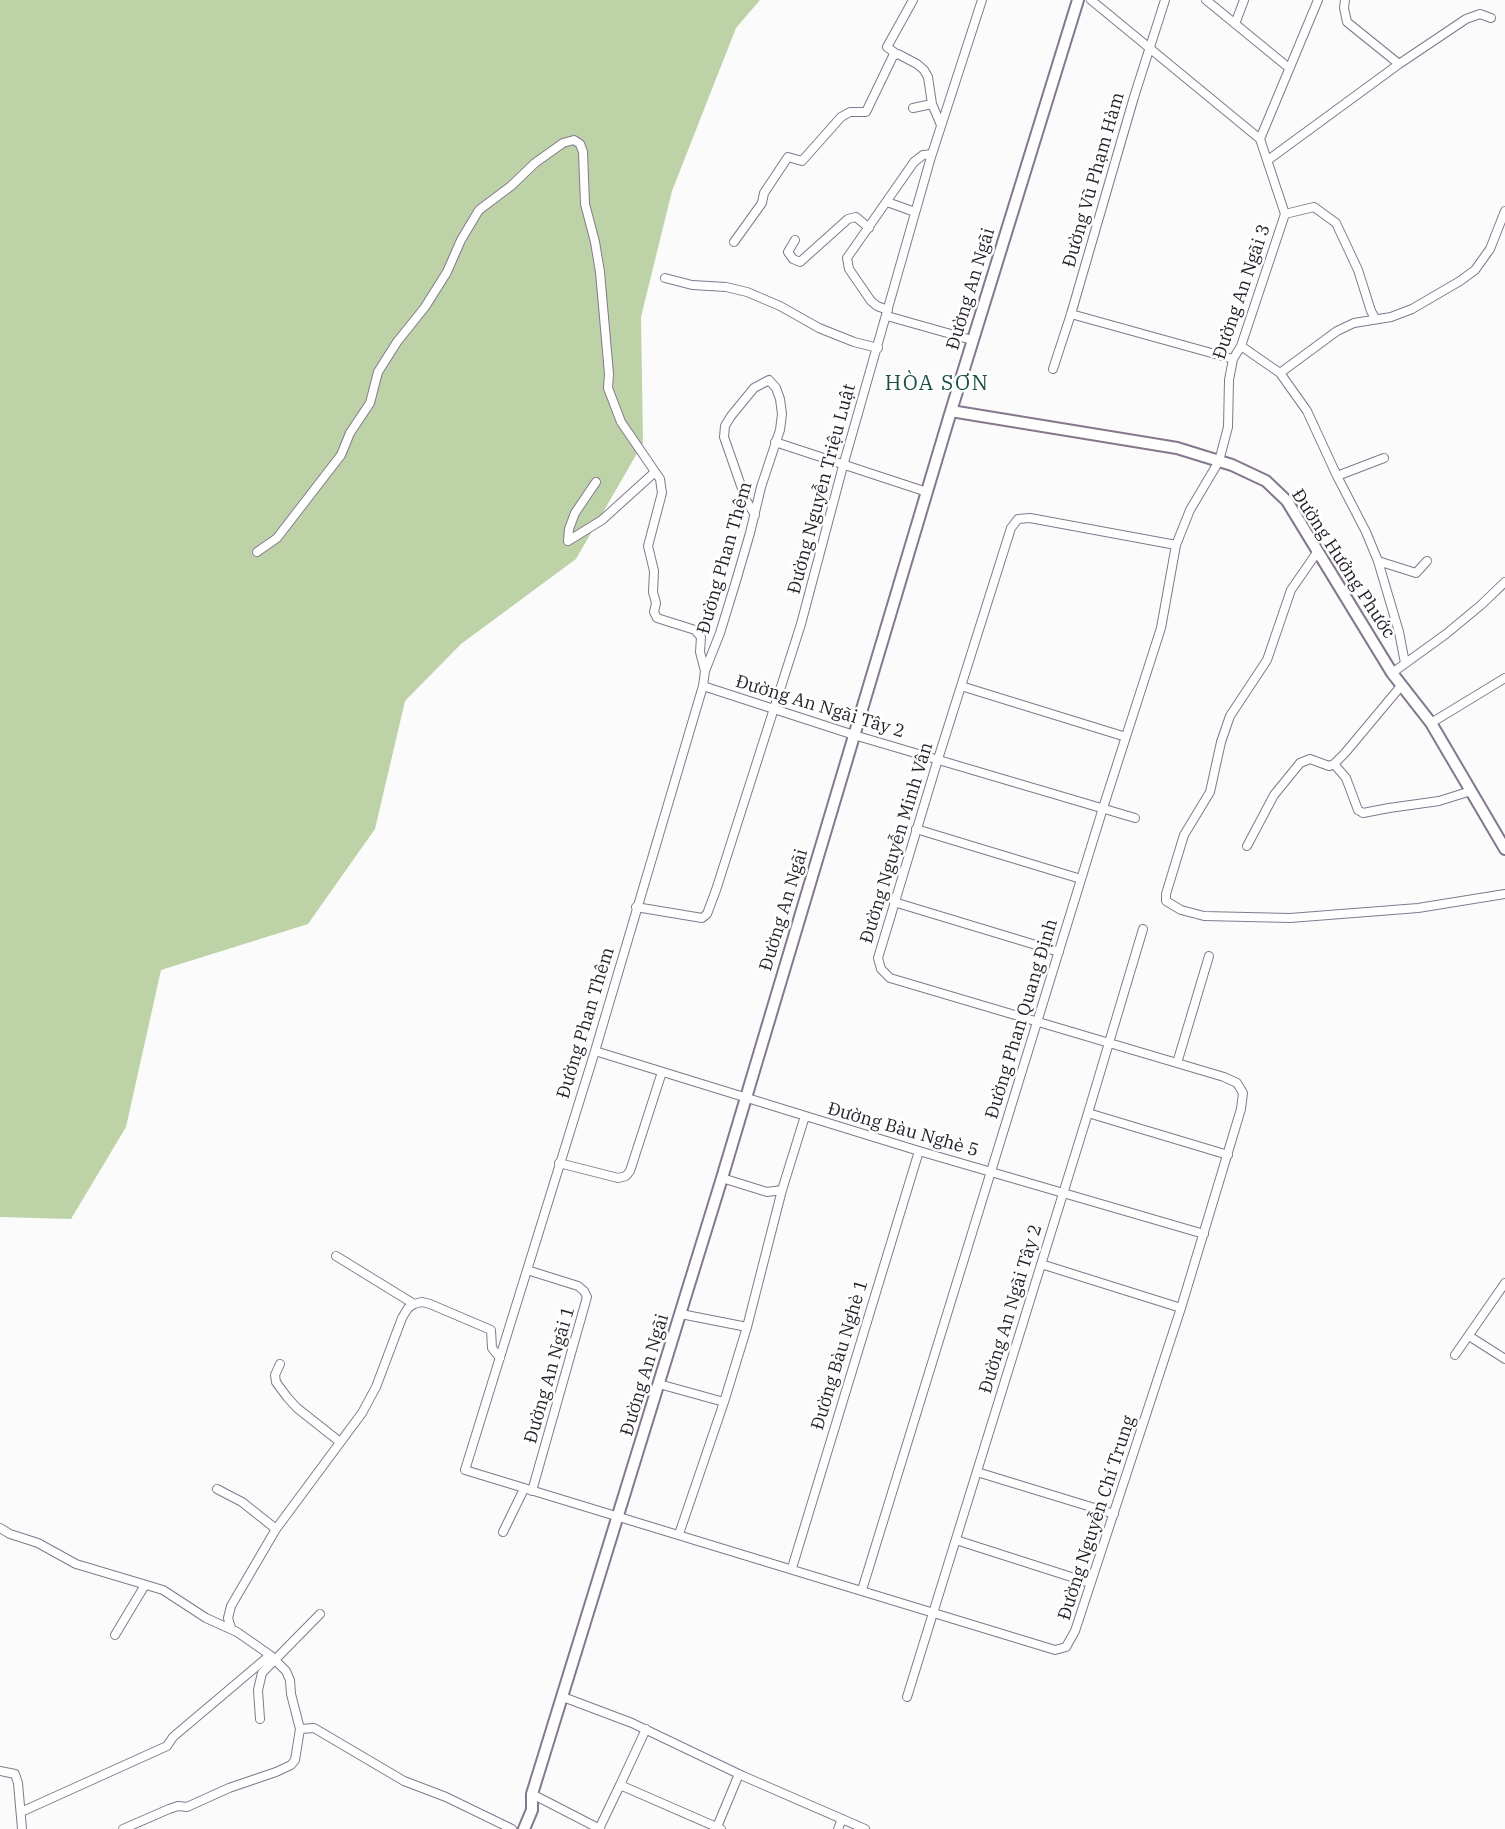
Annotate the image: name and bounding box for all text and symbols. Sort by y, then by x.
street label: Đường Vũ Phạm Hàm [1059,90,1129,270]
street label: Đường An Ngãi 3 [1209,222,1275,362]
street label: Đường An Ngãi [942,225,1000,353]
district label: HÒA SƠN [885,371,989,397]
street label: Đường Nguyễn Triệu Luật [784,382,860,596]
street label: Đường Phan Thêm [693,479,757,637]
street label: Đường Hưởng Phước [1287,485,1399,643]
street label: Đường An Ngãi Tây 2 [733,671,907,743]
street label: Đường Nguyễn Minh Vân [856,740,938,946]
street label: Đường An Ngãi [755,846,813,974]
street label: Đường Phan Quang Định [981,916,1063,1122]
street label: Đường Phan Thêm [553,945,619,1101]
street label: Đường Bàu Nghè 5 [825,1098,981,1162]
street label: Đường An Ngãi Tây 2 [975,1222,1047,1396]
street label: Đường Bàu Nghè 1 [807,1277,873,1433]
street label: Đường An Ngãi 1 [520,1304,580,1446]
street label: Đường An Ngãi [616,1311,674,1439]
street label: Đường Nguyễn Chí Trung [1054,1413,1140,1623]

